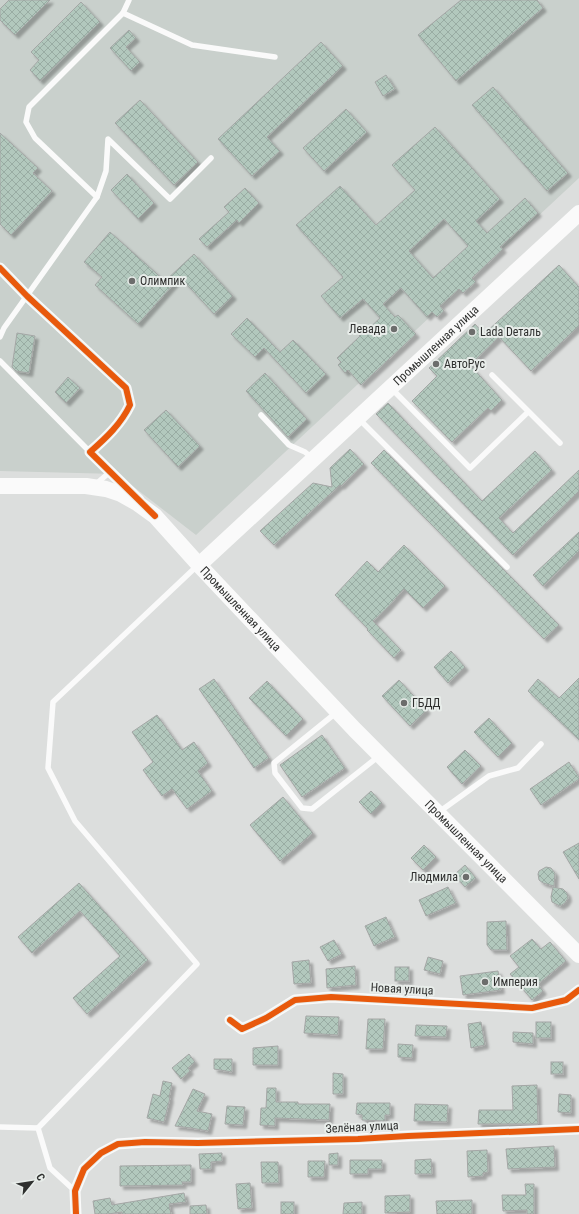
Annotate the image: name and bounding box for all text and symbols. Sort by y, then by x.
place label: Олимпик [140,274,185,288]
marker: Олимпик [127,276,137,286]
street label: Промышленная улица [390,302,482,388]
place label: Левада [349,322,386,336]
marker: Левада [389,324,399,334]
place label: Lada Dеталь [480,325,541,339]
marker: Lada Dеталь [467,327,477,337]
place label: АвтоРус [444,357,485,371]
marker: АвтоРус [431,359,441,369]
street label: Промышленная улица [197,564,284,654]
place label: ГБДД [412,696,440,710]
marker: ГБДД [399,698,409,708]
street label: Промышленная улица [422,797,510,886]
place label: Людмила [410,870,458,884]
marker: Людмила [461,872,471,882]
place label: Империя [493,975,538,989]
marker: Империя [480,977,490,987]
street label: Новая улица [370,980,434,998]
street label: Зелёная улица [325,1118,399,1136]
north arrow [12,1162,52,1202]
text: С [33,1171,47,1183]

